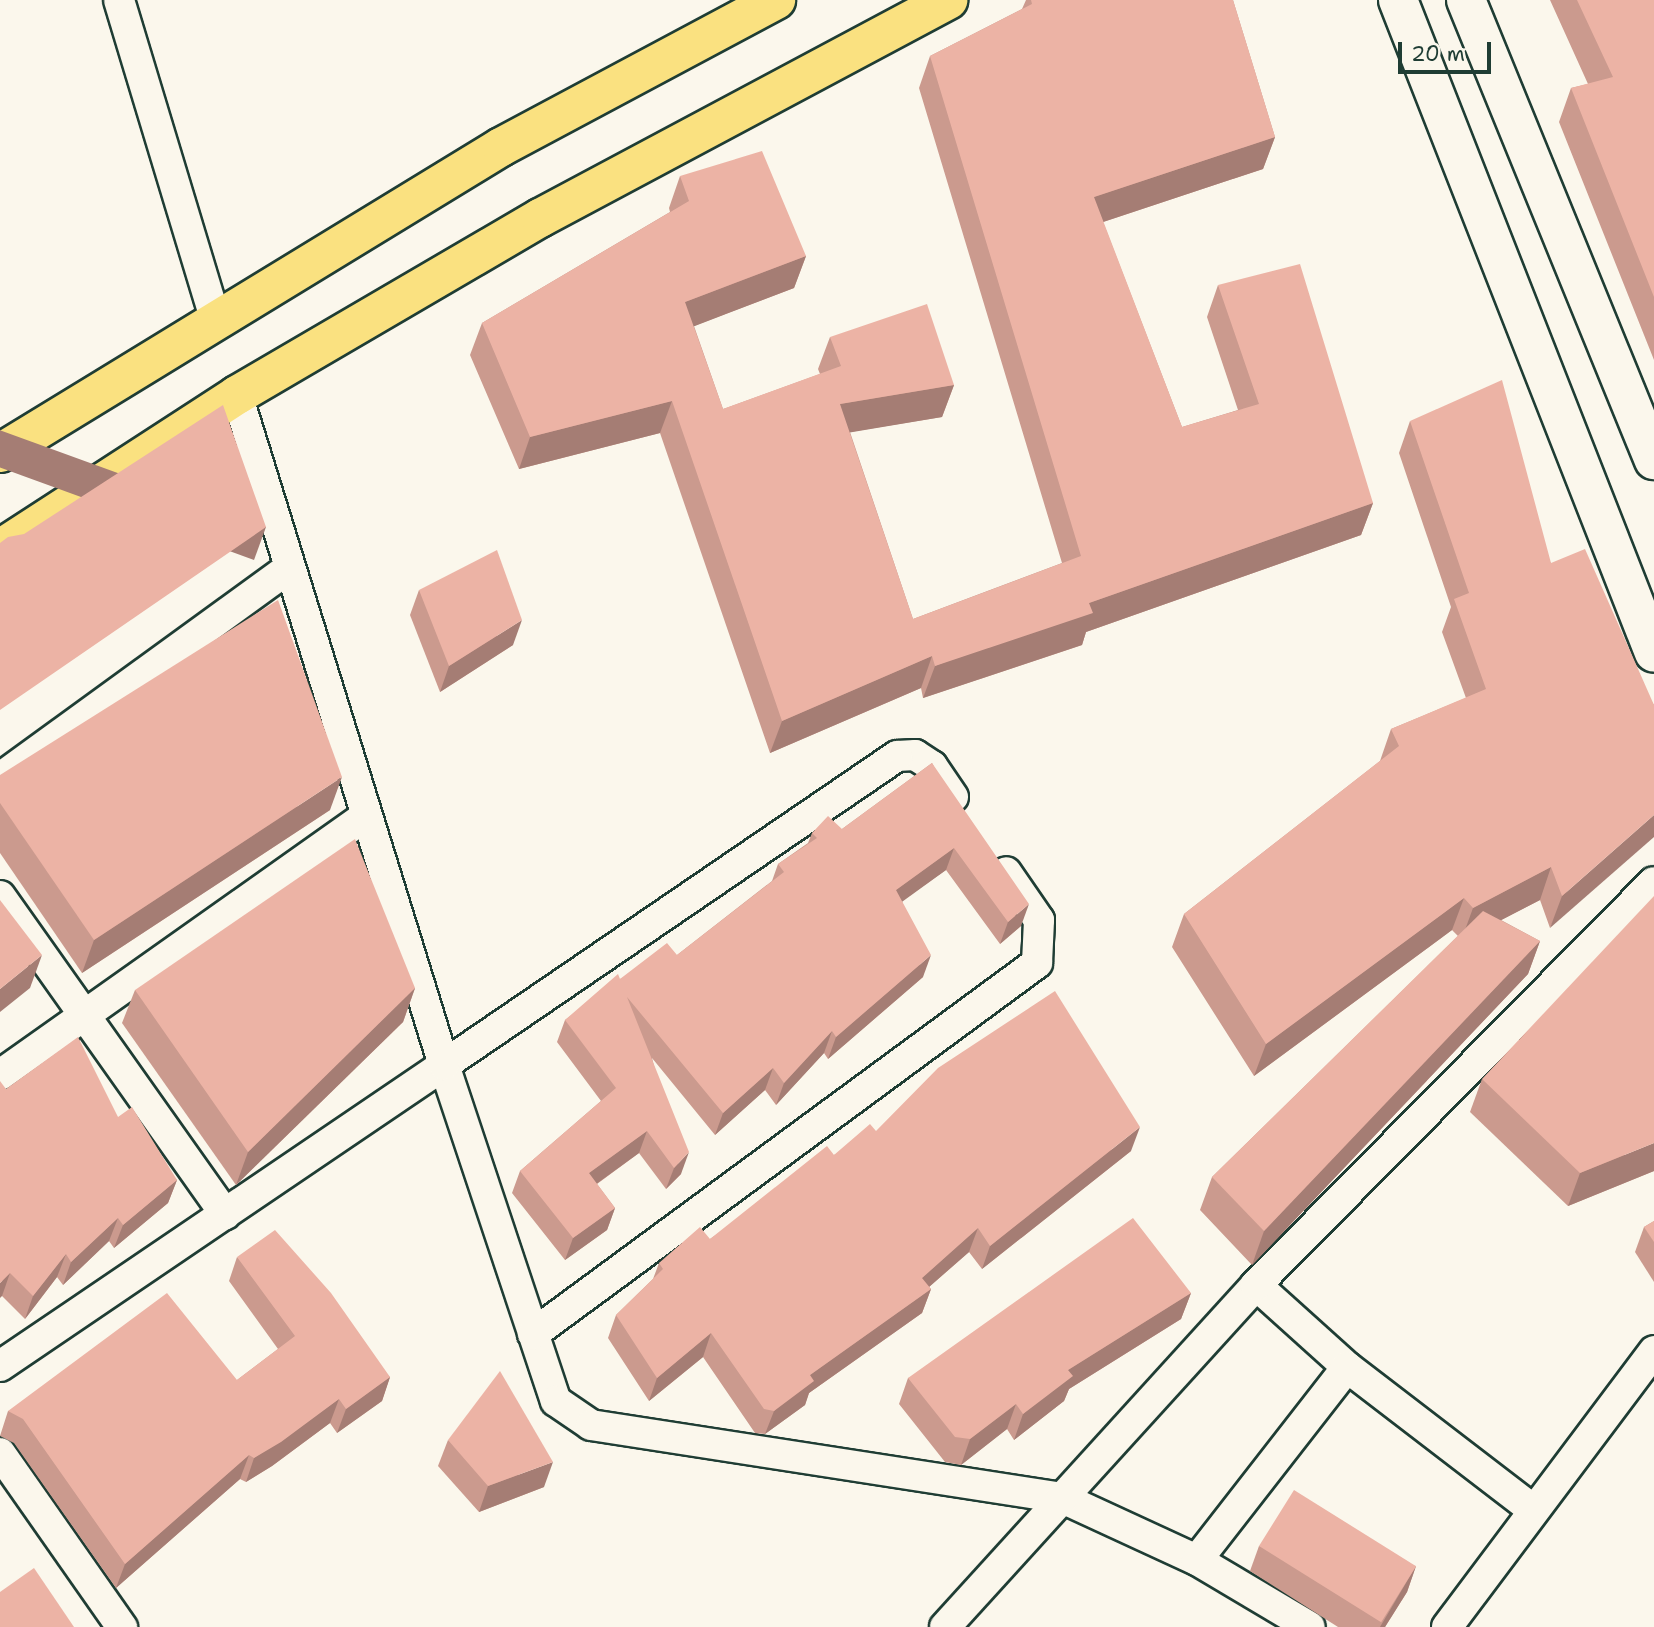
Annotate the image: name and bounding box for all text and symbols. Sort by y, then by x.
scale bar [1402,28,1495,72]
text: 20 m [1411,40,1465,68]

